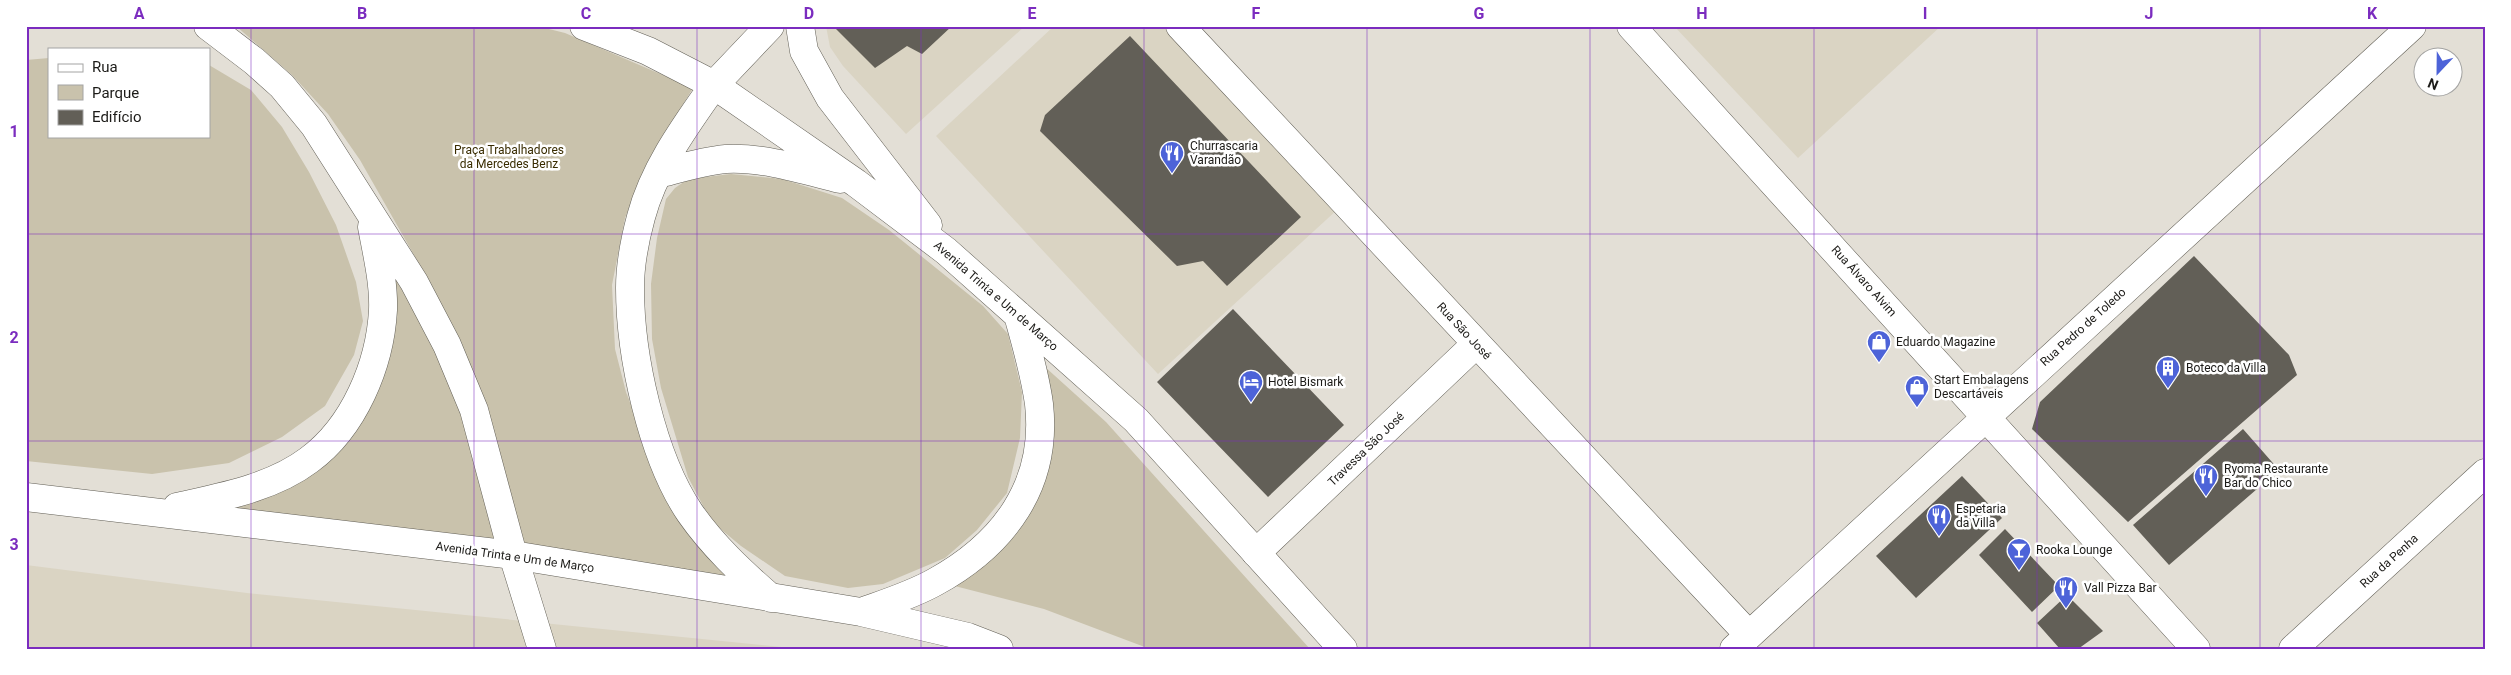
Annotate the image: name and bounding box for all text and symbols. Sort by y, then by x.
text: A [134,4,145,23]
text: B [357,4,367,23]
text: C [581,4,591,23]
text: D [804,4,814,23]
text: E [1028,4,1037,23]
text: F [1252,4,1261,23]
text: G [1474,4,1485,23]
text: H [1696,4,1708,23]
text: I [1923,4,1927,23]
text: J [2145,4,2153,23]
text: K [2367,4,2378,23]
legend [48,48,210,138]
north arrow [2414,48,2464,98]
text: Rua [92,58,118,76]
text: N [2426,75,2441,93]
text: Parque [92,84,139,102]
text: Edifício [92,108,141,126]
text: 1 [9,122,19,141]
place label: Churrascaria Varandão [1190,139,1258,167]
restaurant icon: Churrascaria Varandão [1159,140,1185,174]
park label: Praça Trabalhadores da Mercedes Benz [454,143,564,171]
street label: Avenida Trinta e Um de Março [931,238,1061,354]
street label: Rua Álvaro Alvim [1829,242,1900,319]
street label: Rua Pedro de Toledo [2037,285,2129,369]
street label: Rua São José [1434,300,1494,362]
text: 2 [9,328,19,347]
shop icon: Eduardo Magazine [1866,329,1892,363]
place label: Eduardo Magazine [1896,335,1995,349]
building icon: Boteco da Villa [2155,355,2181,389]
place label: Boteco da Villa [2186,361,2266,375]
hotel icon: Hotel Bismark [1238,369,1264,403]
place label: Start Embalagens Descartáveis [1934,373,2029,401]
shop icon: Start Embalagens Descartáveis [1904,374,1930,408]
place label: Hotel Bismark [1268,375,1344,389]
street label: Travessa São José [1325,409,1407,489]
place label: Ryoma Restaurante Bar do Chico [2224,462,2328,490]
restaurant icon: Ryoma Restaurante Bar do Chico [2193,463,2219,497]
place label: Espetaria da Villa [1956,502,2006,530]
restaurant icon: Espetaria da Villa [1926,503,1952,537]
street label: Rua da Penha [2357,531,2421,591]
text: 3 [9,535,19,554]
bar icon: Rooka Lounge [2006,537,2032,571]
street label: Avenida Trinta e Um de Março [435,539,595,575]
place label: Rooka Lounge [2036,543,2112,557]
restaurant icon: Vall Pizza Bar [2053,575,2079,609]
place label: Vall Pizza Bar [2084,581,2157,595]

